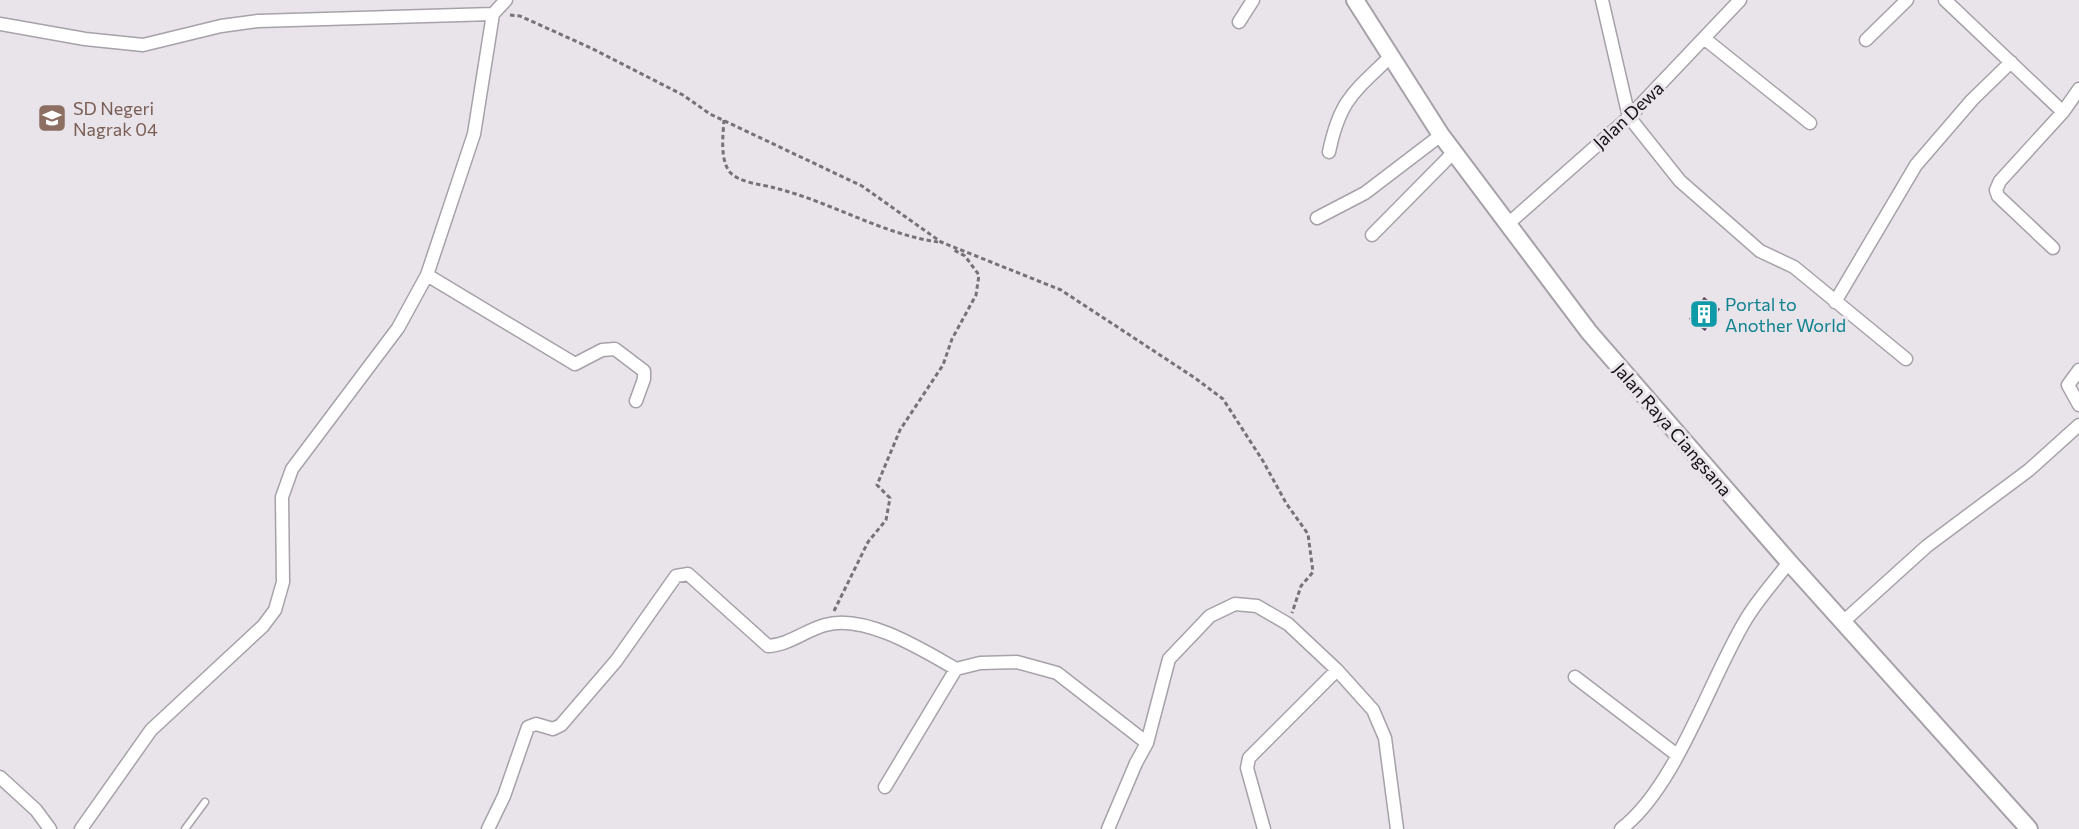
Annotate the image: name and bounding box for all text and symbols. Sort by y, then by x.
street label: Jalan Dewa [1588,77,1668,153]
place label: SD Negeri Nagrak 04 [73,97,158,140]
school or university icon: SD Negeri Nagrak 04 [36,102,68,134]
place label: Portal to Another World [1725,293,1846,336]
building icon: Portal to Another World [1688,298,1720,330]
street label: Jalan Raya Ciangsana [1609,358,1737,500]

